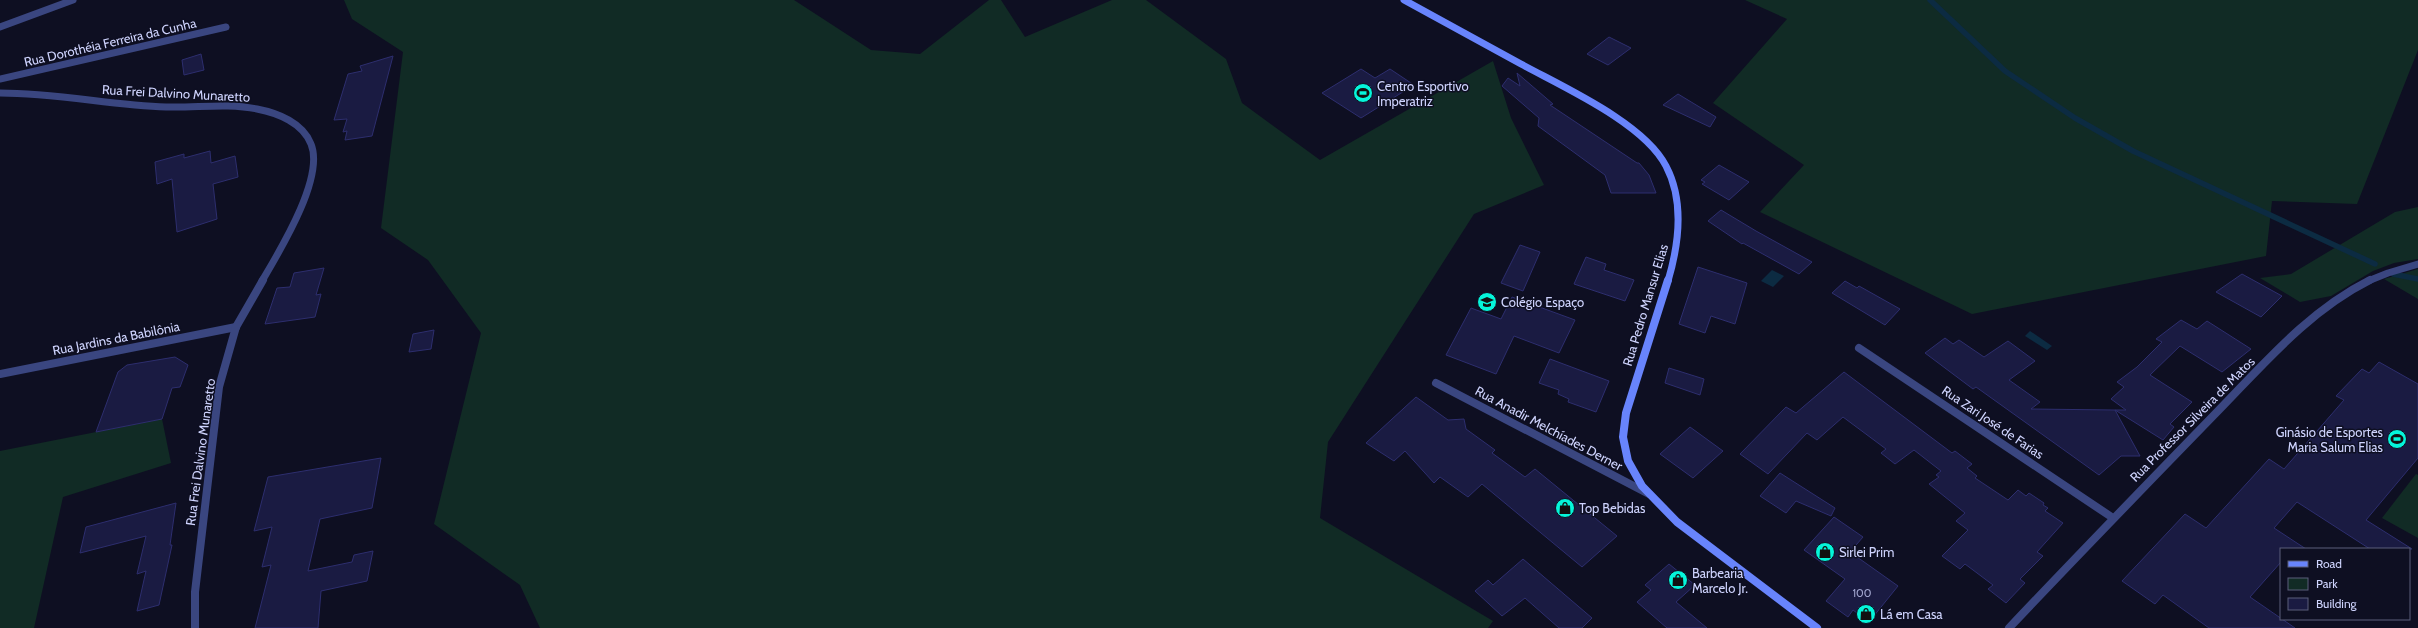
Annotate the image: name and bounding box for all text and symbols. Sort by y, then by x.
street label: Rua Dorothéia Ferreira da Cunha [22,14,198,70]
place label: Centro Esportivo Imperatriz [1377,78,1469,109]
street label: Rua Frei Dalvino Munaretto [101,81,251,105]
sports icon: Centro Esportivo Imperatriz [1352,82,1374,104]
street label: Rua Pedro Mansur Elias [1619,242,1671,368]
school or university icon: Colégio Espaço [1476,291,1498,313]
place label: Colégio Espaço [1501,294,1584,310]
street label: Rua Jardins da Babilônia [51,318,182,358]
street label: Rua Professor Silveira de Matos [2126,353,2258,485]
street label: Rua Frei Dalvino Munaretto [182,377,218,527]
street label: Rua Anadir Melchíades Derner [1473,382,1626,474]
street label: Rua Zari José de Farias [1939,382,2048,462]
place label: Ginásio de Esportes Maria Salum Elias [2276,424,2384,455]
sports icon: Ginásio de Esportes Maria Salum Elias [2386,428,2408,450]
shop icon: Top Bebidas [1554,497,1576,519]
place label: Top Bebidas [1579,500,1646,516]
shop icon: Sirlei Prim [1814,541,1836,563]
place label: Sirlei Prim [1839,544,1894,560]
legend [2280,548,2410,620]
text: Road [2316,556,2342,571]
place label: Barbearia Marcelo Jr. [1692,565,1748,596]
shop icon: Barbearia Marcelo Jr. [1667,569,1689,591]
text: Park [2316,576,2338,591]
house number: 100 [1853,586,1872,600]
text: Building [2316,596,2358,611]
shop icon: Lá em Casa [1855,603,1877,625]
place label: Lá em Casa [1880,606,1943,622]

